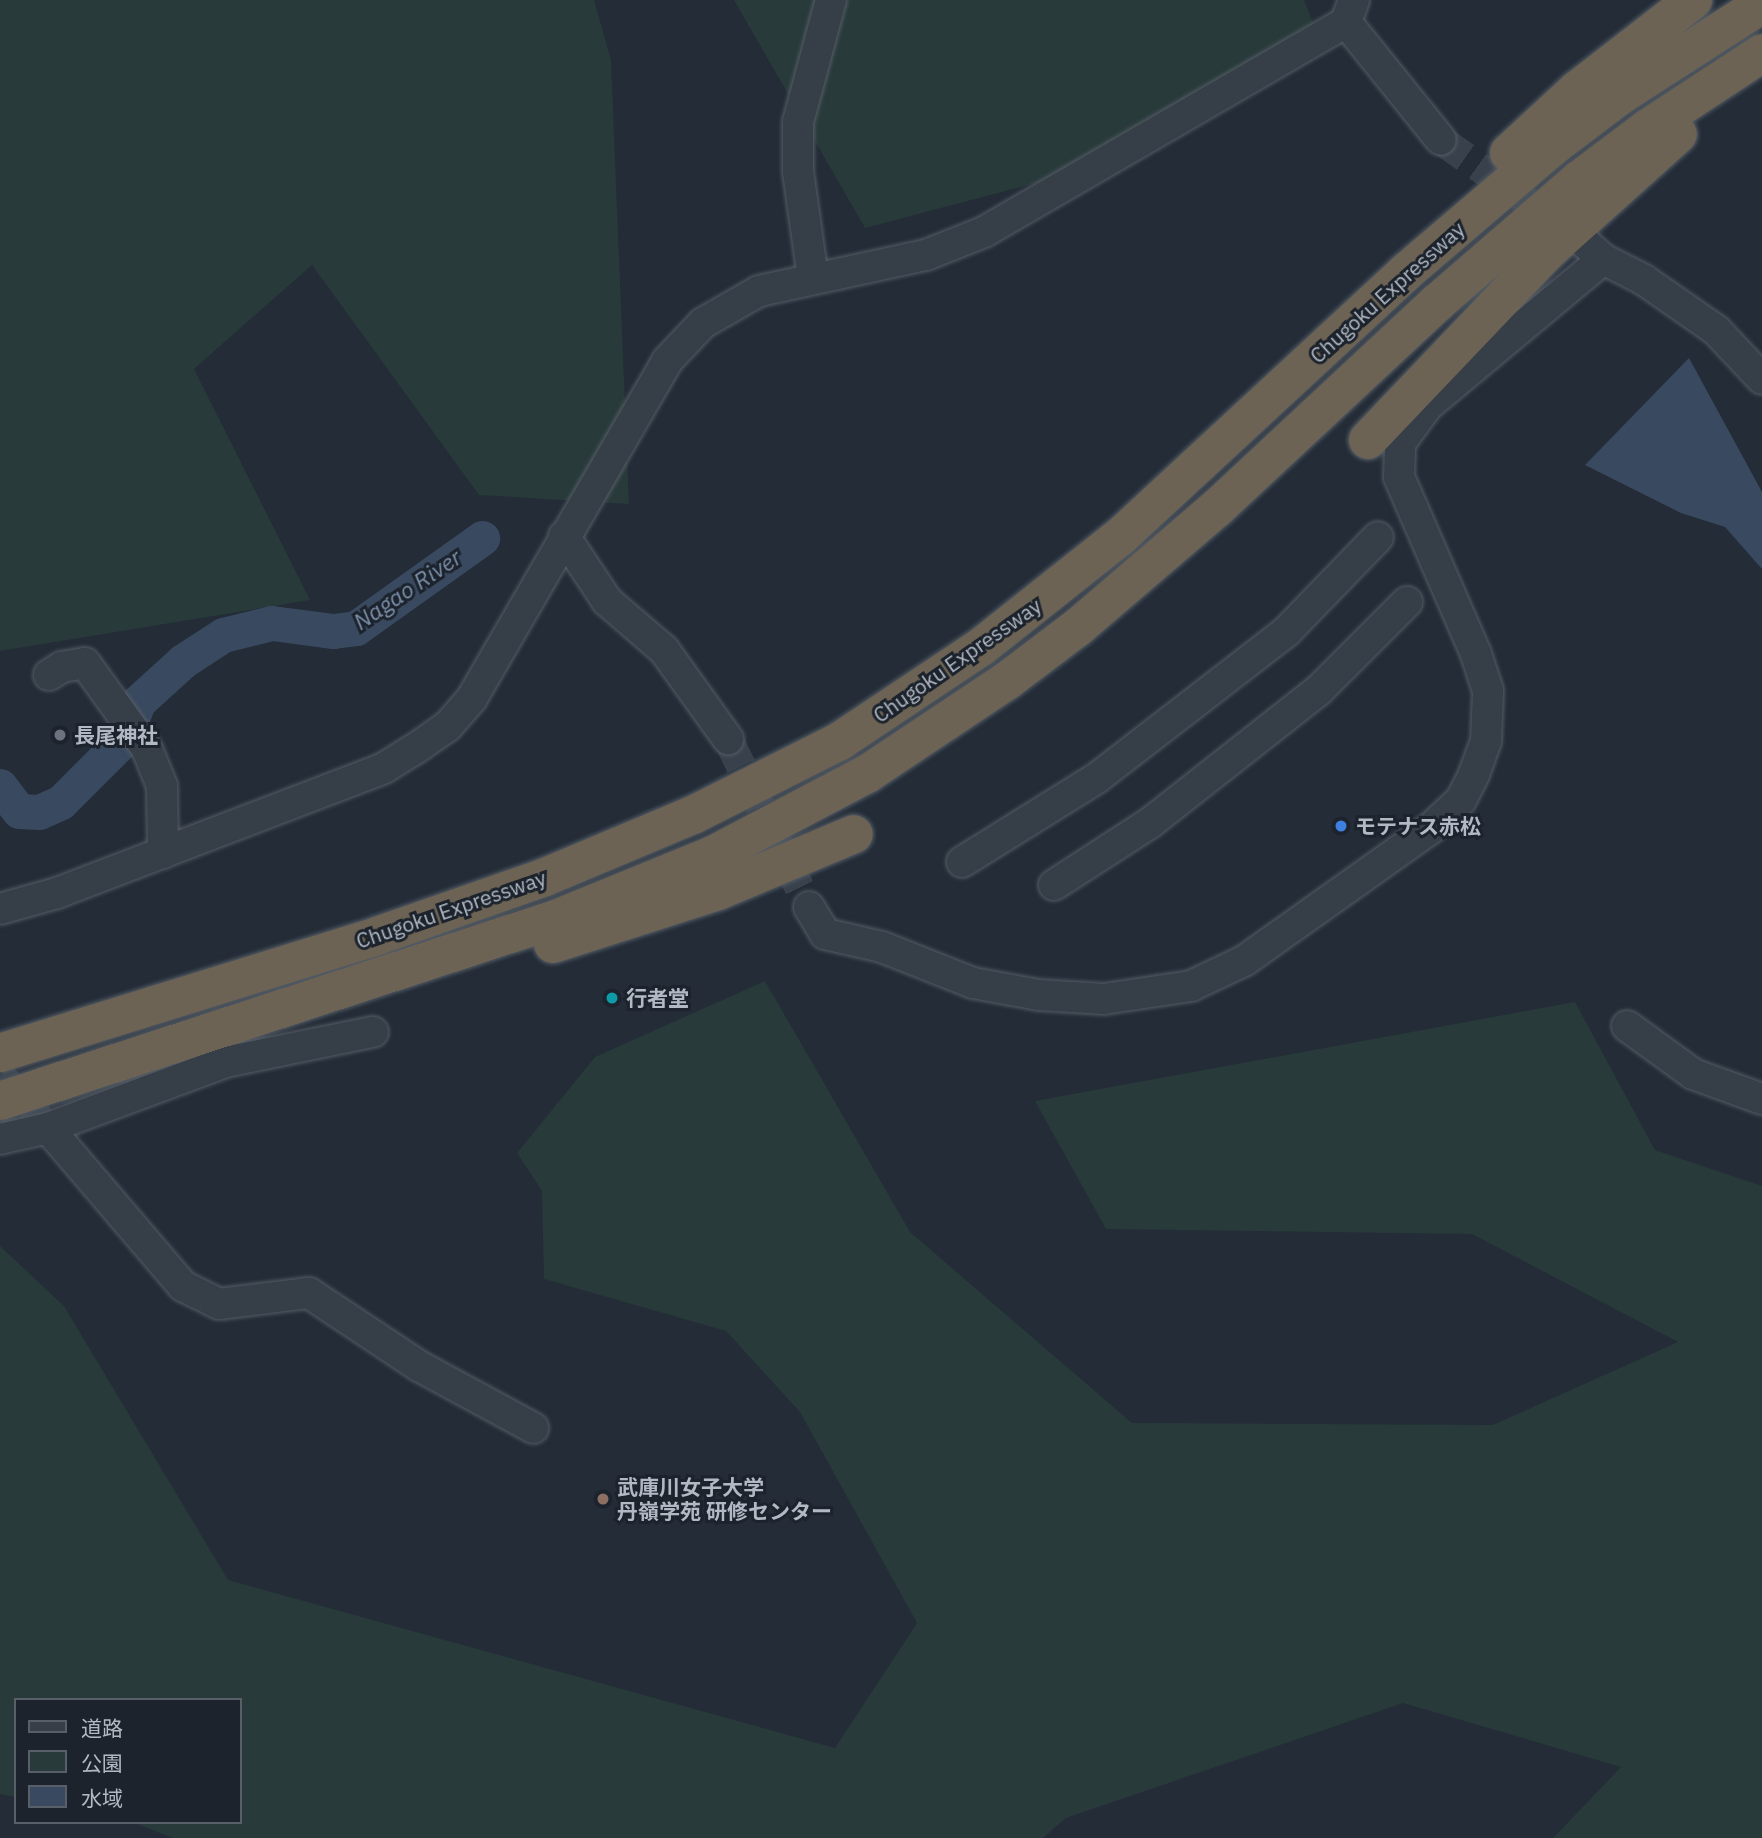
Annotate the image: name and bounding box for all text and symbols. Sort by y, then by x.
street label: Chugoku Expressway [1305,216,1469,368]
water label: Nagao River [348,543,466,635]
street label: Chugoku Expressway [868,593,1046,727]
place label: 長尾神社 [74,722,158,748]
marker: 長尾神社 [52,727,68,743]
place label: モテナス赤松 [1355,813,1481,839]
marker: モテナス赤松 [1333,818,1349,834]
street label: Chugoku Expressway [353,865,549,953]
place label: 行者堂 [626,985,689,1011]
marker: 行者堂 [604,990,620,1006]
place label: 武庫川女子大学 丹嶺学苑 研修センター [617,1474,832,1524]
marker: 武庫川女子大学 丹嶺学苑 研修センター [595,1491,611,1507]
legend [14,1698,242,1824]
text: 道路 [81,1714,123,1742]
text: 公園 [81,1749,123,1777]
text: 水域 [81,1784,123,1812]

